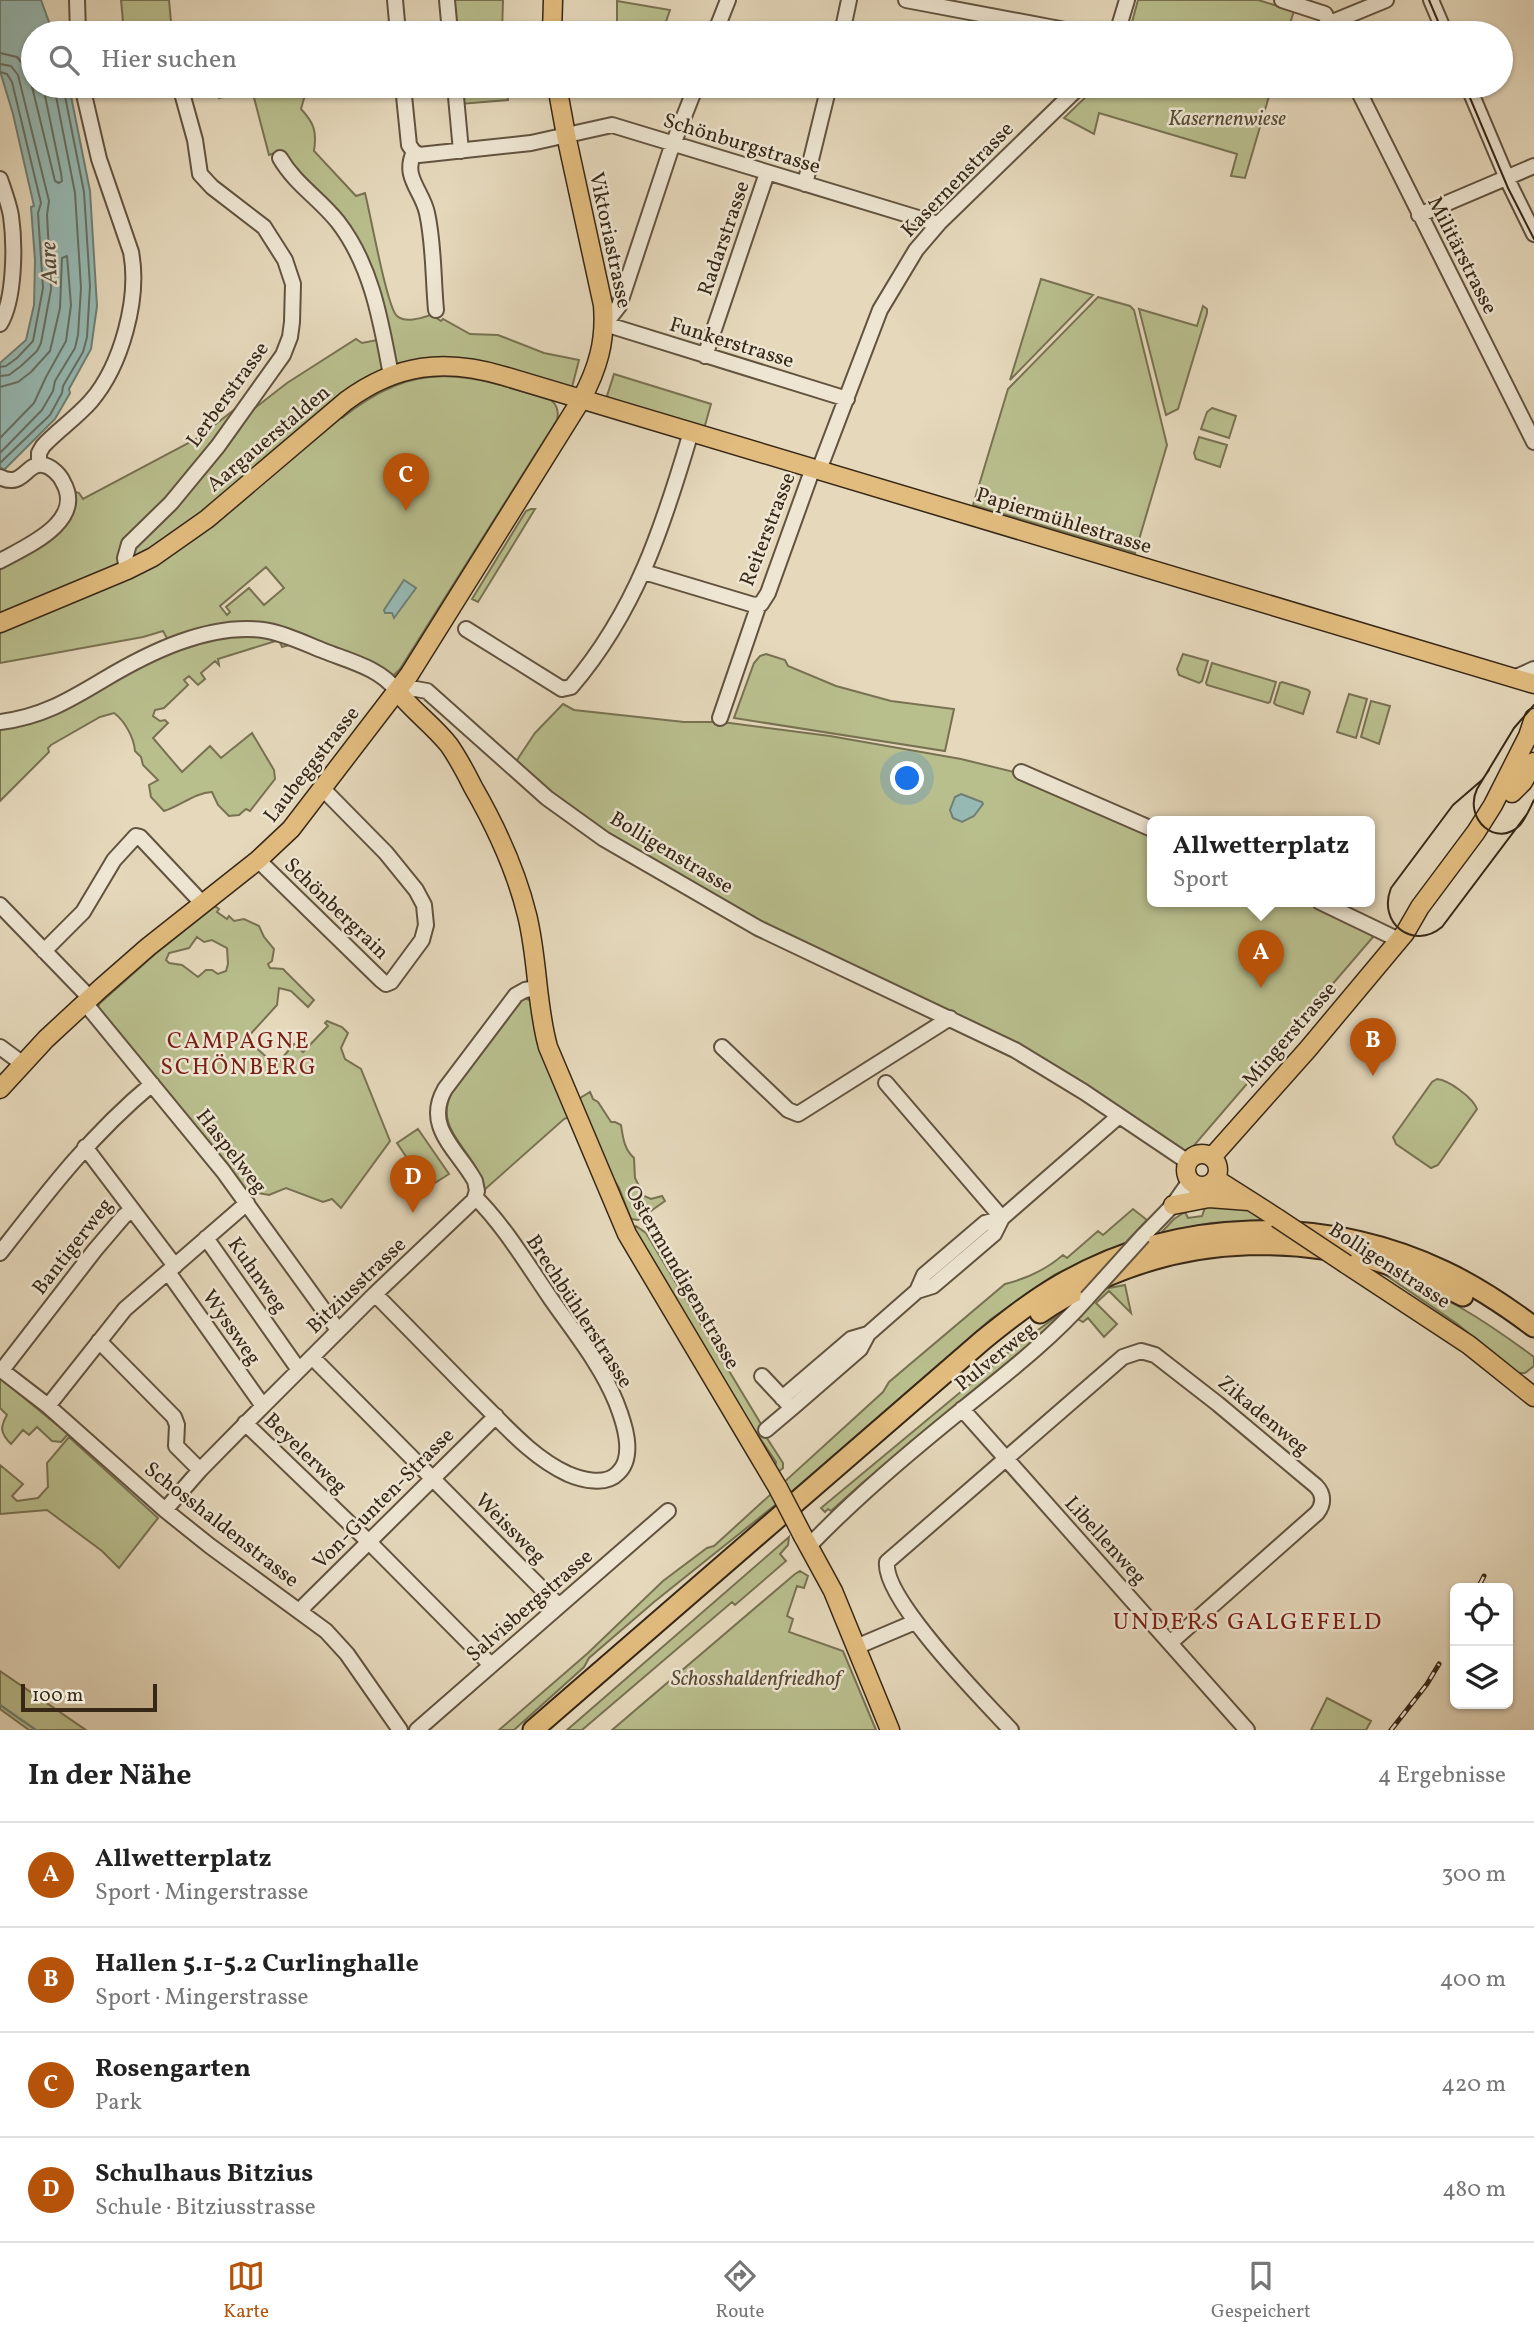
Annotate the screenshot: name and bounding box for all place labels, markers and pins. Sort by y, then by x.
pin: C [383,453,429,511]
pin: A [1238,930,1284,988]
pin: B [1350,1018,1396,1076]
pin: D [390,1155,436,1213]

